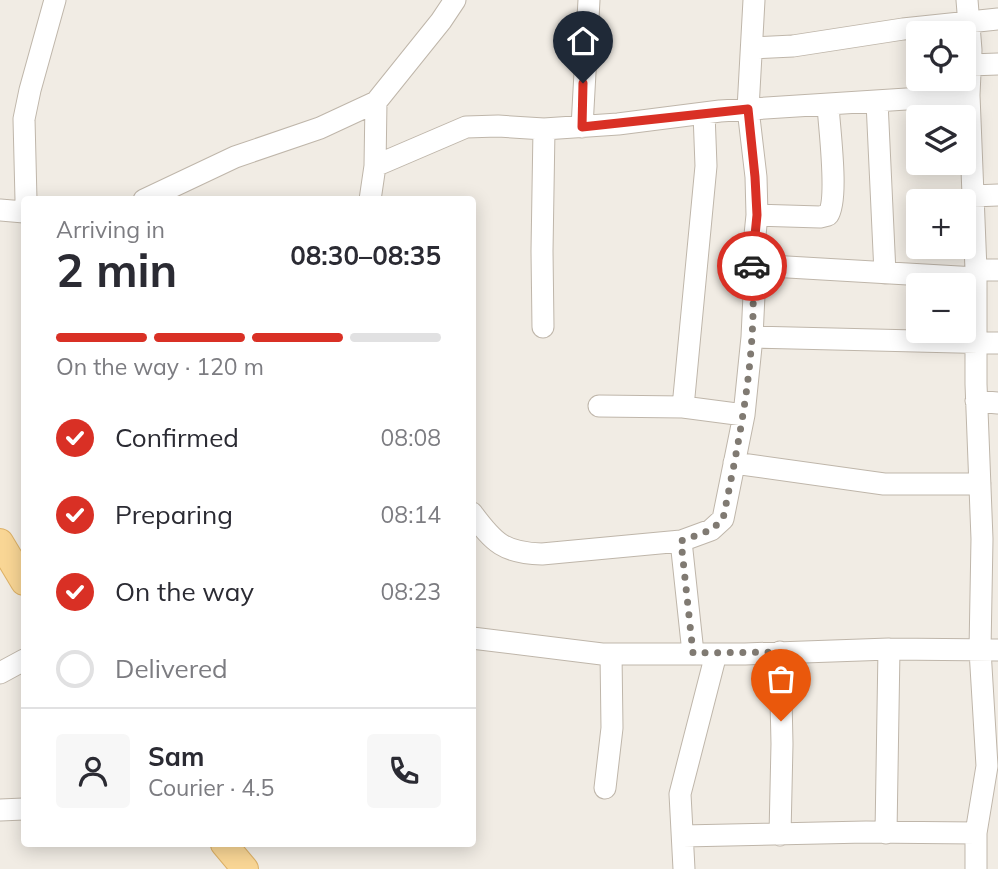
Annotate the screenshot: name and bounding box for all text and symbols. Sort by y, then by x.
pin [553,11,613,83]
map controls [906,21,976,343]
button: locate [906,21,976,91]
icon: home [564,22,602,60]
button: layers [906,105,976,175]
button: + [906,189,976,259]
text: Arriving in [56,215,165,244]
courier [717,231,787,301]
text: 08:30–08:35 [290,239,441,272]
text: 2 min [56,241,177,299]
icon: car [733,247,771,285]
button: − [906,273,976,343]
text: On the way · 120 m [56,352,264,381]
icon: check [56,419,94,457]
text: Confirmed [115,421,239,454]
text: 08:08 [381,423,441,452]
icon: check [56,496,94,534]
text: Preparing [115,498,233,531]
text: 08:14 [381,500,441,529]
icon: check [56,573,94,611]
text: On the way [115,575,254,608]
text: 08:23 [381,577,441,606]
pin [751,649,811,721]
text: Delivered [115,652,228,685]
icon: bag [762,660,800,698]
button: person [56,734,130,808]
button: phone [367,734,441,808]
text: Sam [148,740,204,773]
text: Courier · 4.5 [148,773,274,802]

